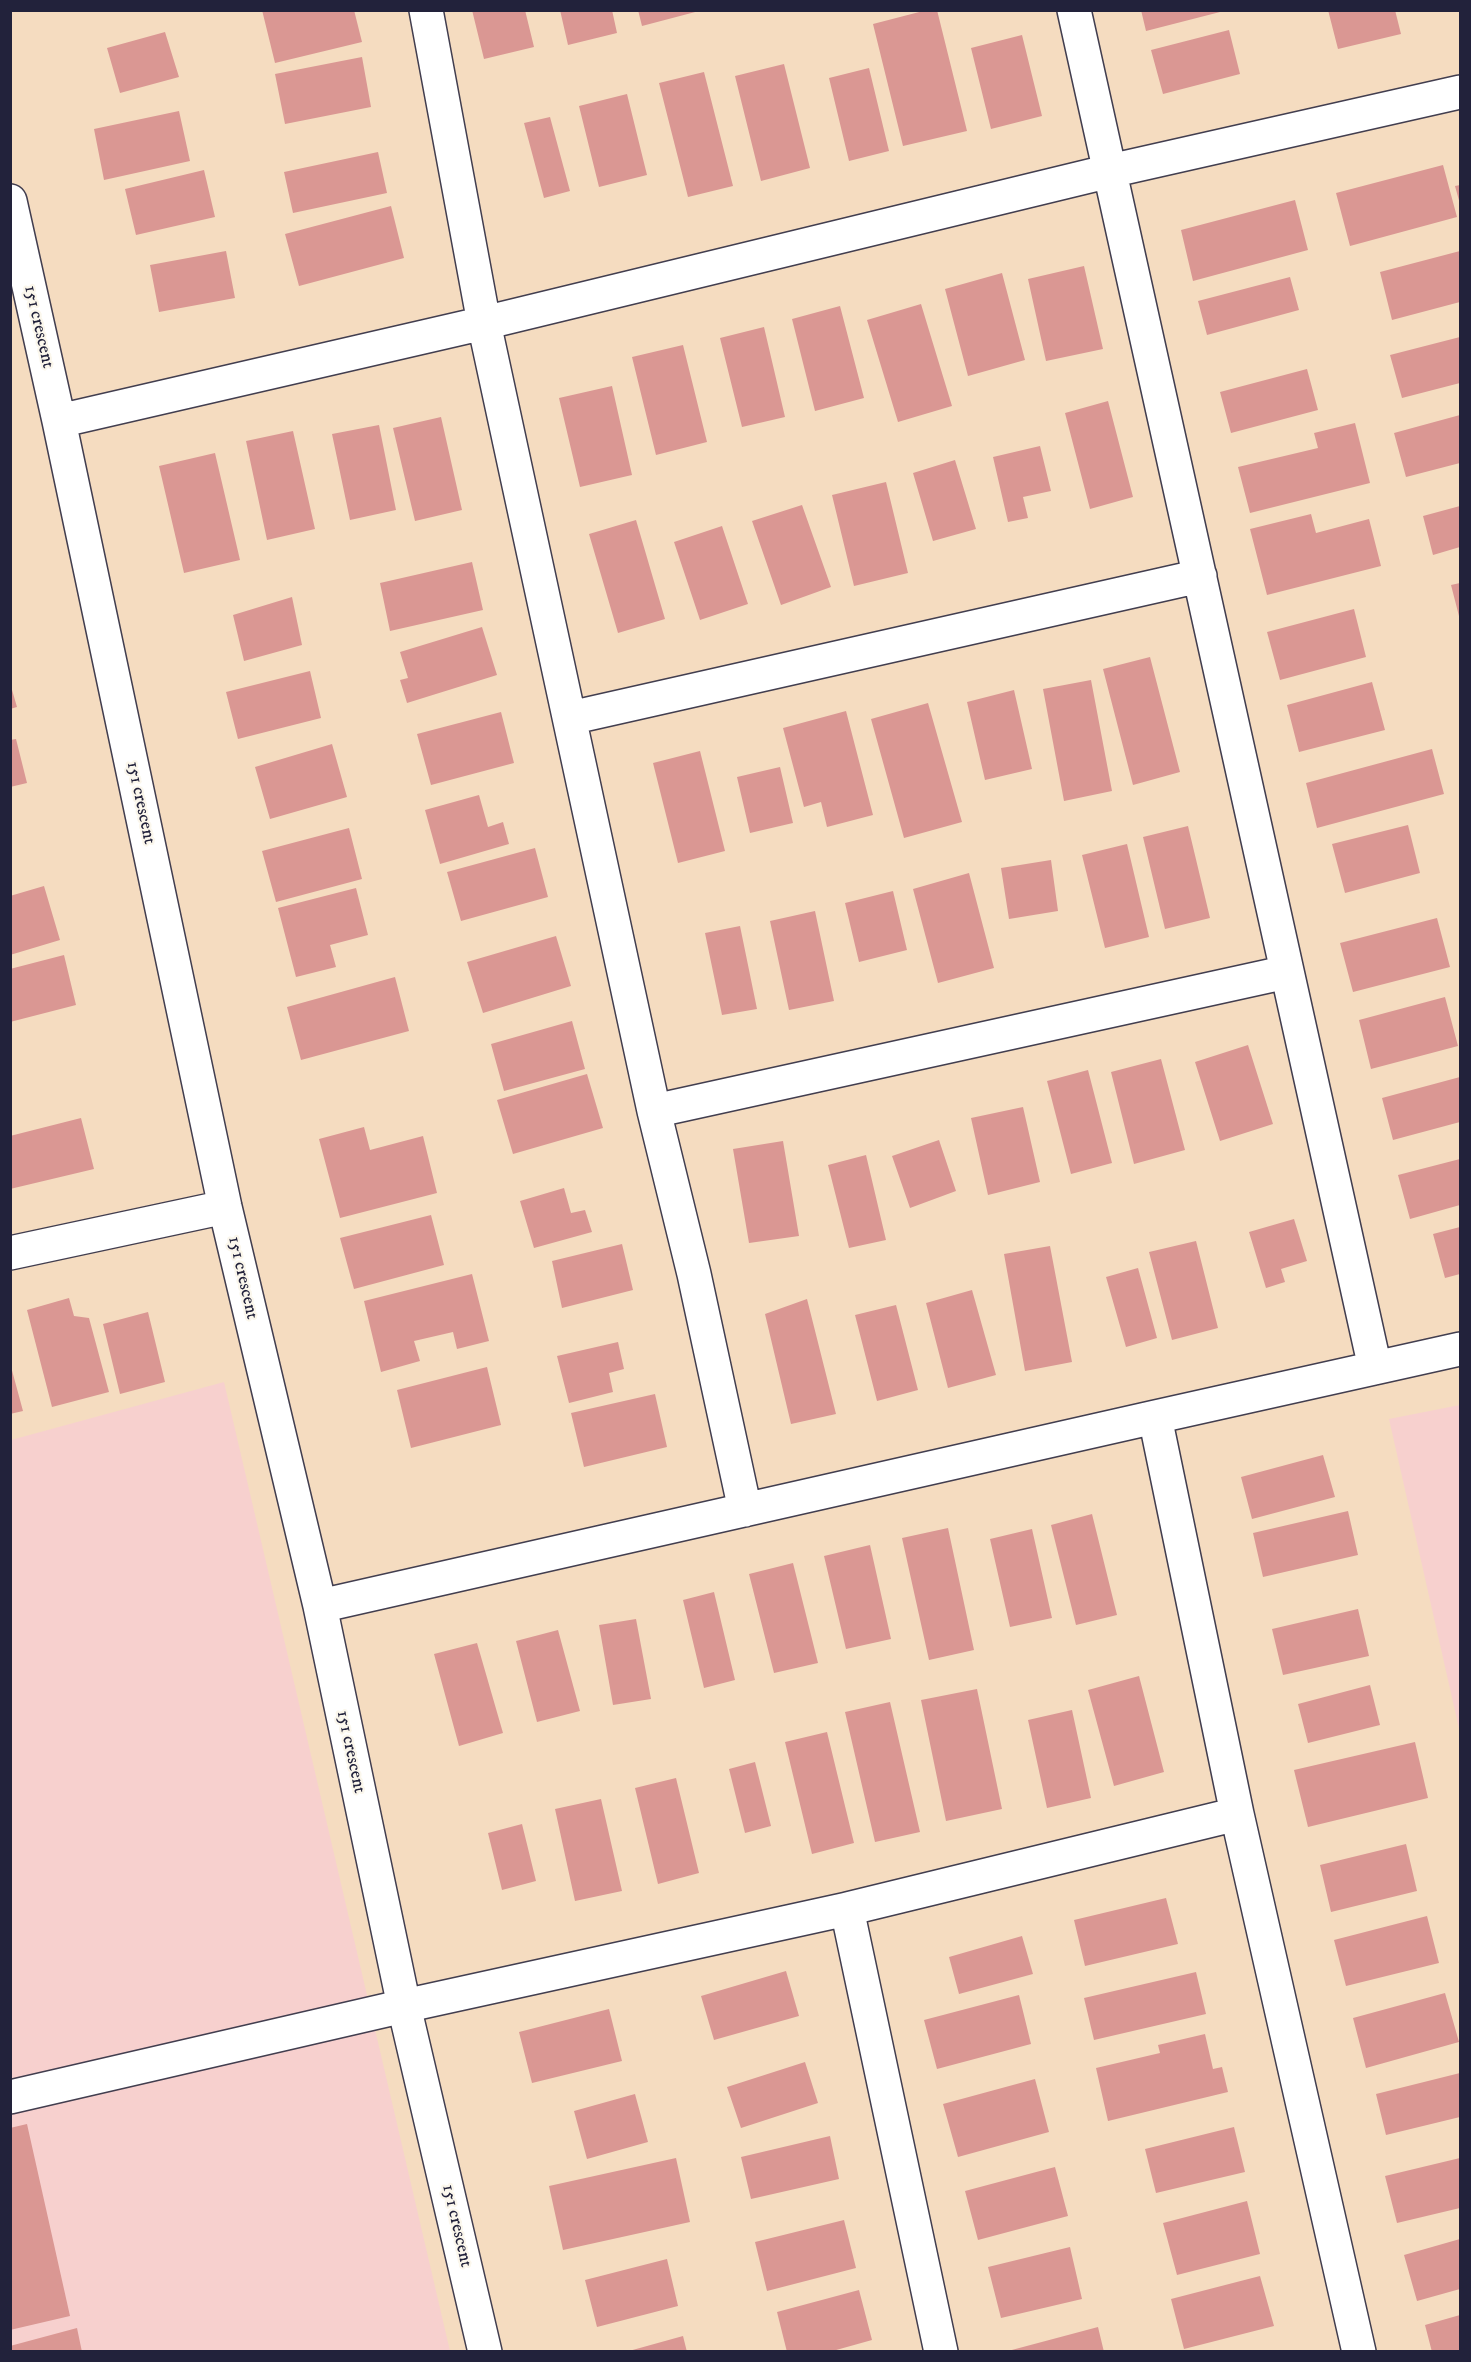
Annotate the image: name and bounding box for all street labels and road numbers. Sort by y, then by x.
street label: 151 crescent [18,284,58,370]
street label: 151 crescent [121,760,159,846]
street label: 151 crescent [222,1235,262,1321]
street label: 151 crescent [331,1709,369,1795]
street label: 151 crescent [436,2183,476,2269]

